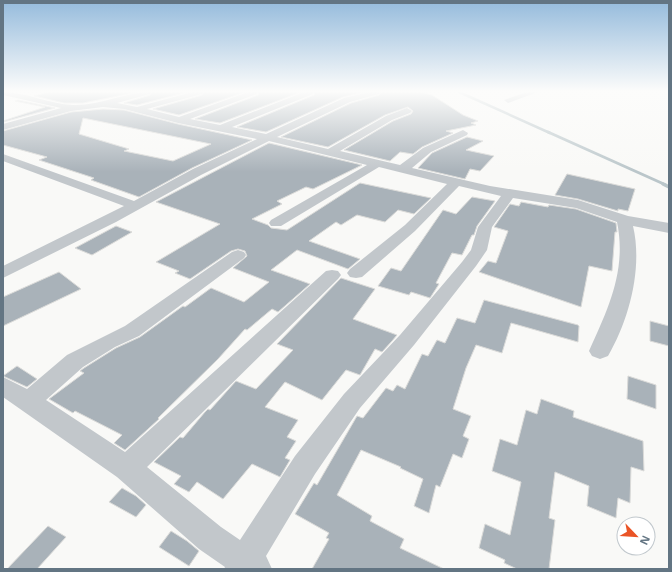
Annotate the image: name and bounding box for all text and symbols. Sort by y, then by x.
north arrow [616,516,656,556]
text: N [637,533,654,548]

